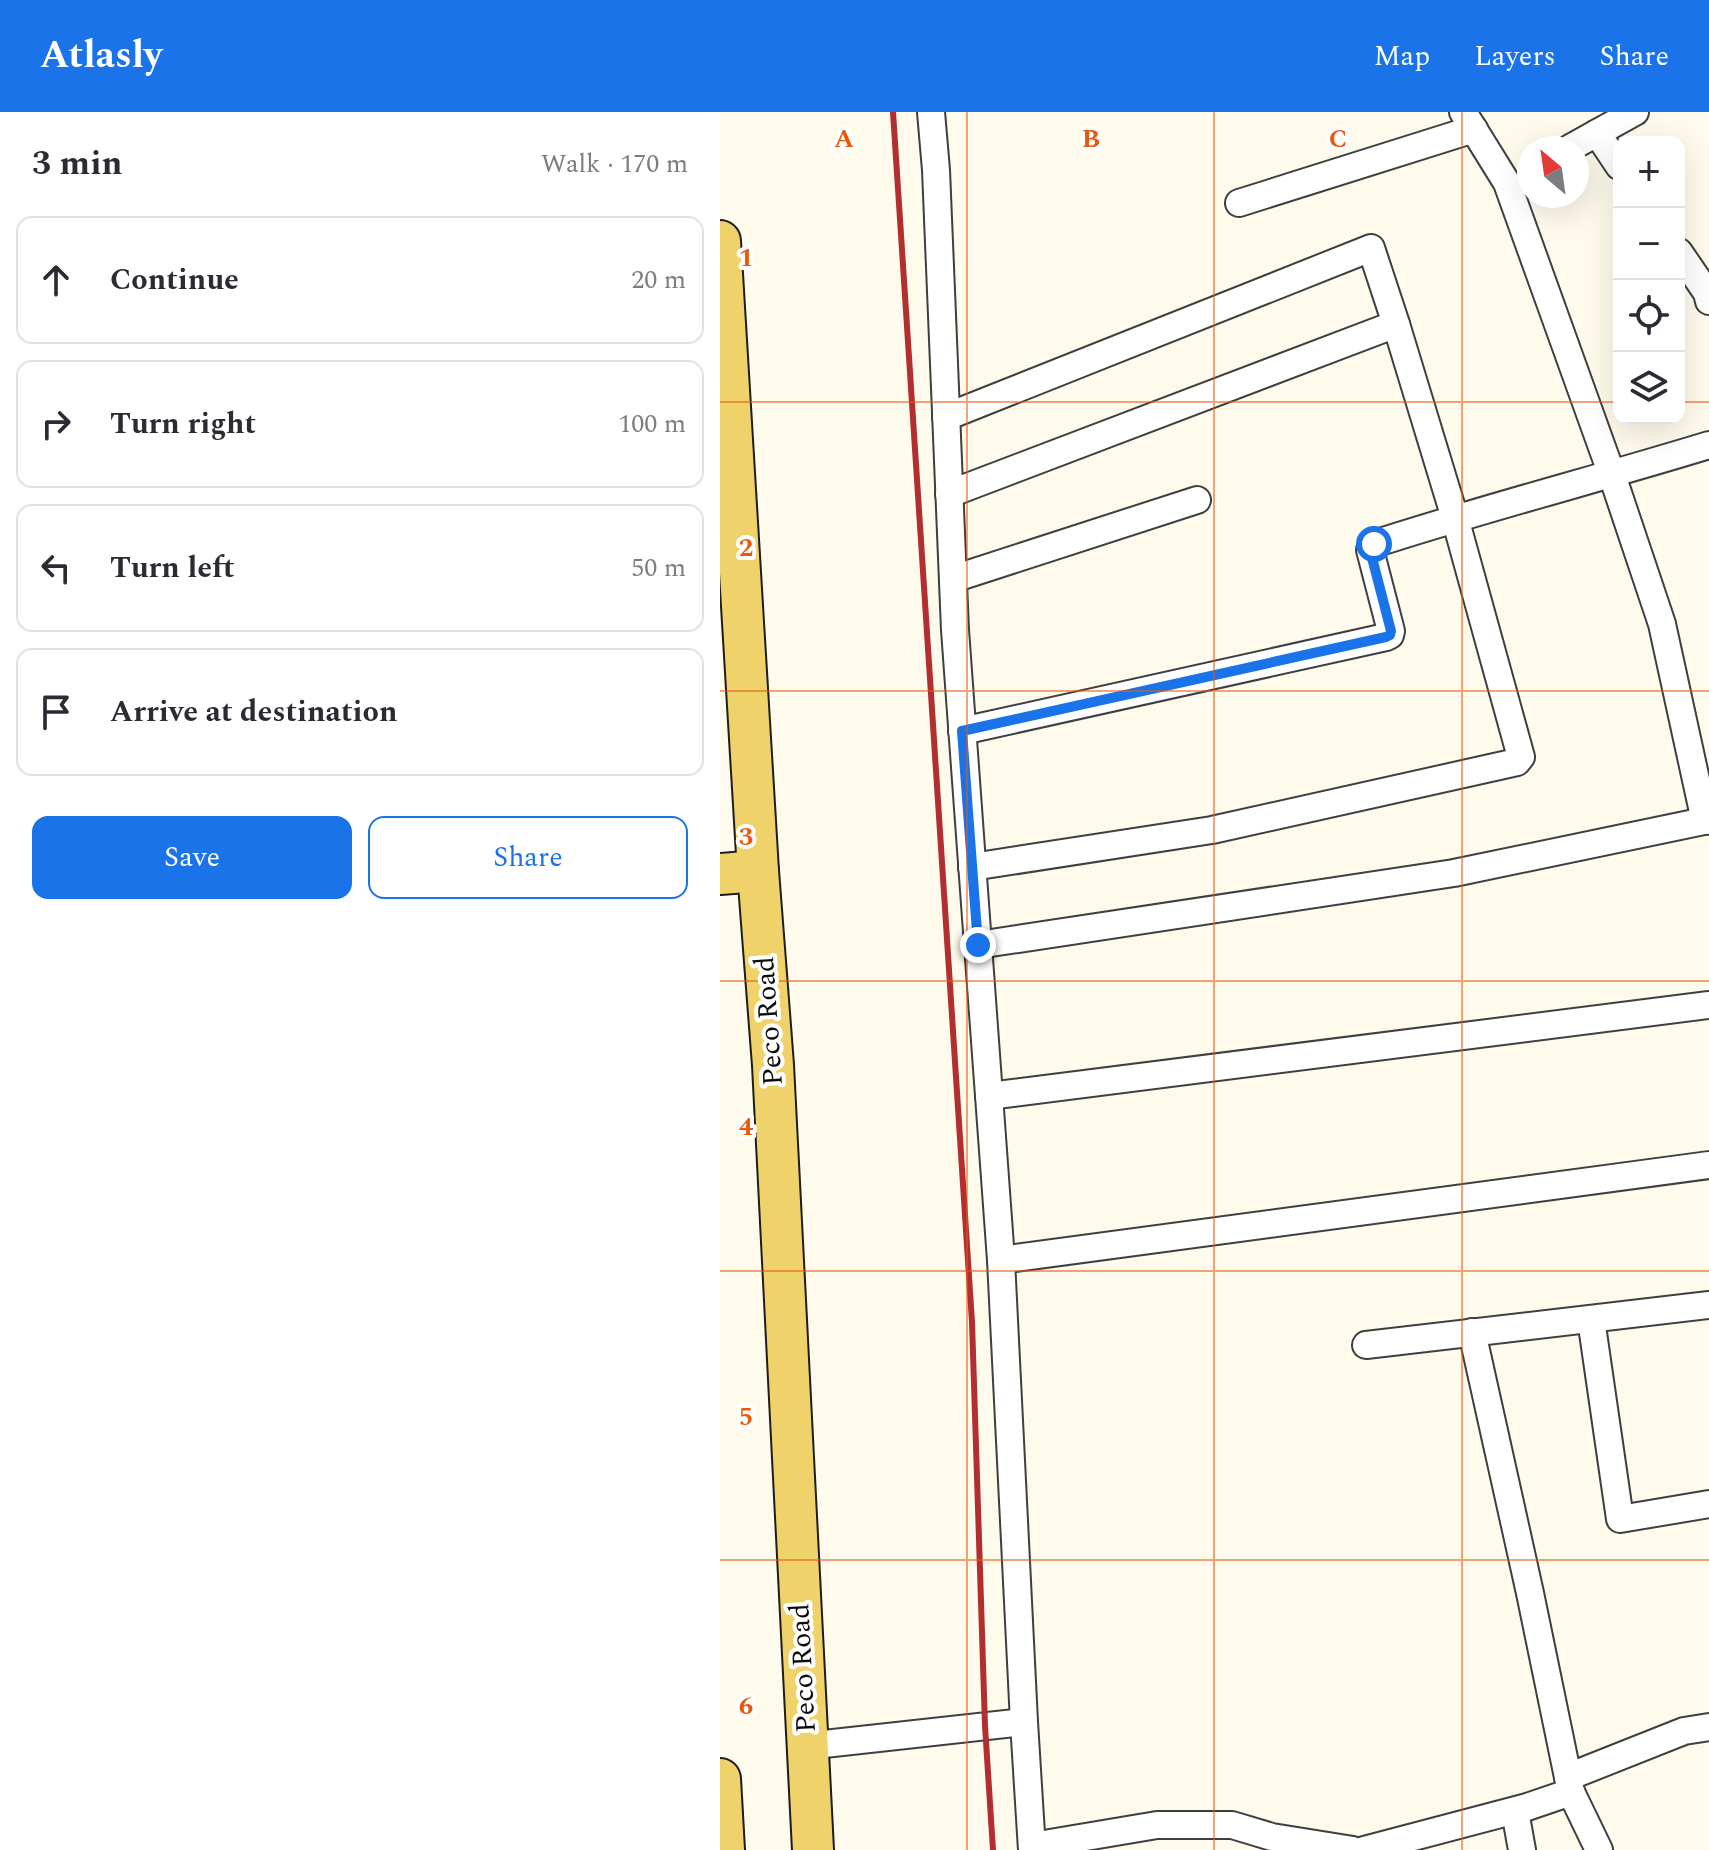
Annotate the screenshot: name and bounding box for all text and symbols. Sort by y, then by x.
text: Atlasly [40,27,162,85]
text: Map [1374,35,1430,78]
text: Layers [1474,35,1556,78]
text: Share [1600,35,1669,78]
text: A [834,119,854,159]
text: B [1082,119,1100,159]
text: C [1329,119,1347,159]
north arrow [1517,136,1589,208]
map controls [1613,136,1685,424]
button: + [1613,136,1685,208]
text: 3 min [32,138,122,190]
text: Walk · 170 m [541,144,688,184]
button: − [1613,208,1685,280]
text: 1 [739,238,753,278]
text: Continue [110,257,239,303]
icon: ahead [34,258,78,302]
text: 20 m [631,260,686,300]
button: locate [1613,280,1685,352]
button: layers [1613,352,1685,424]
text: Turn right [110,401,256,447]
icon: right [34,402,78,446]
text: 100 m [618,404,686,444]
route start [1356,526,1392,562]
text: 2 [739,528,753,568]
text: Turn left [110,545,235,591]
icon: left [34,546,78,590]
text: 50 m [631,548,686,588]
text: Arrive at destination [110,689,397,735]
icon: arrive [34,690,78,734]
button: Save [32,816,352,899]
button: Share [368,816,688,899]
text: 3 [739,817,753,857]
route end [960,927,996,963]
street label: Peco Road [743,955,795,1087]
text: 4 [739,1107,754,1147]
text: 5 [739,1397,753,1437]
street label: Peco Road [778,1602,828,1734]
text: 6 [739,1686,753,1726]

